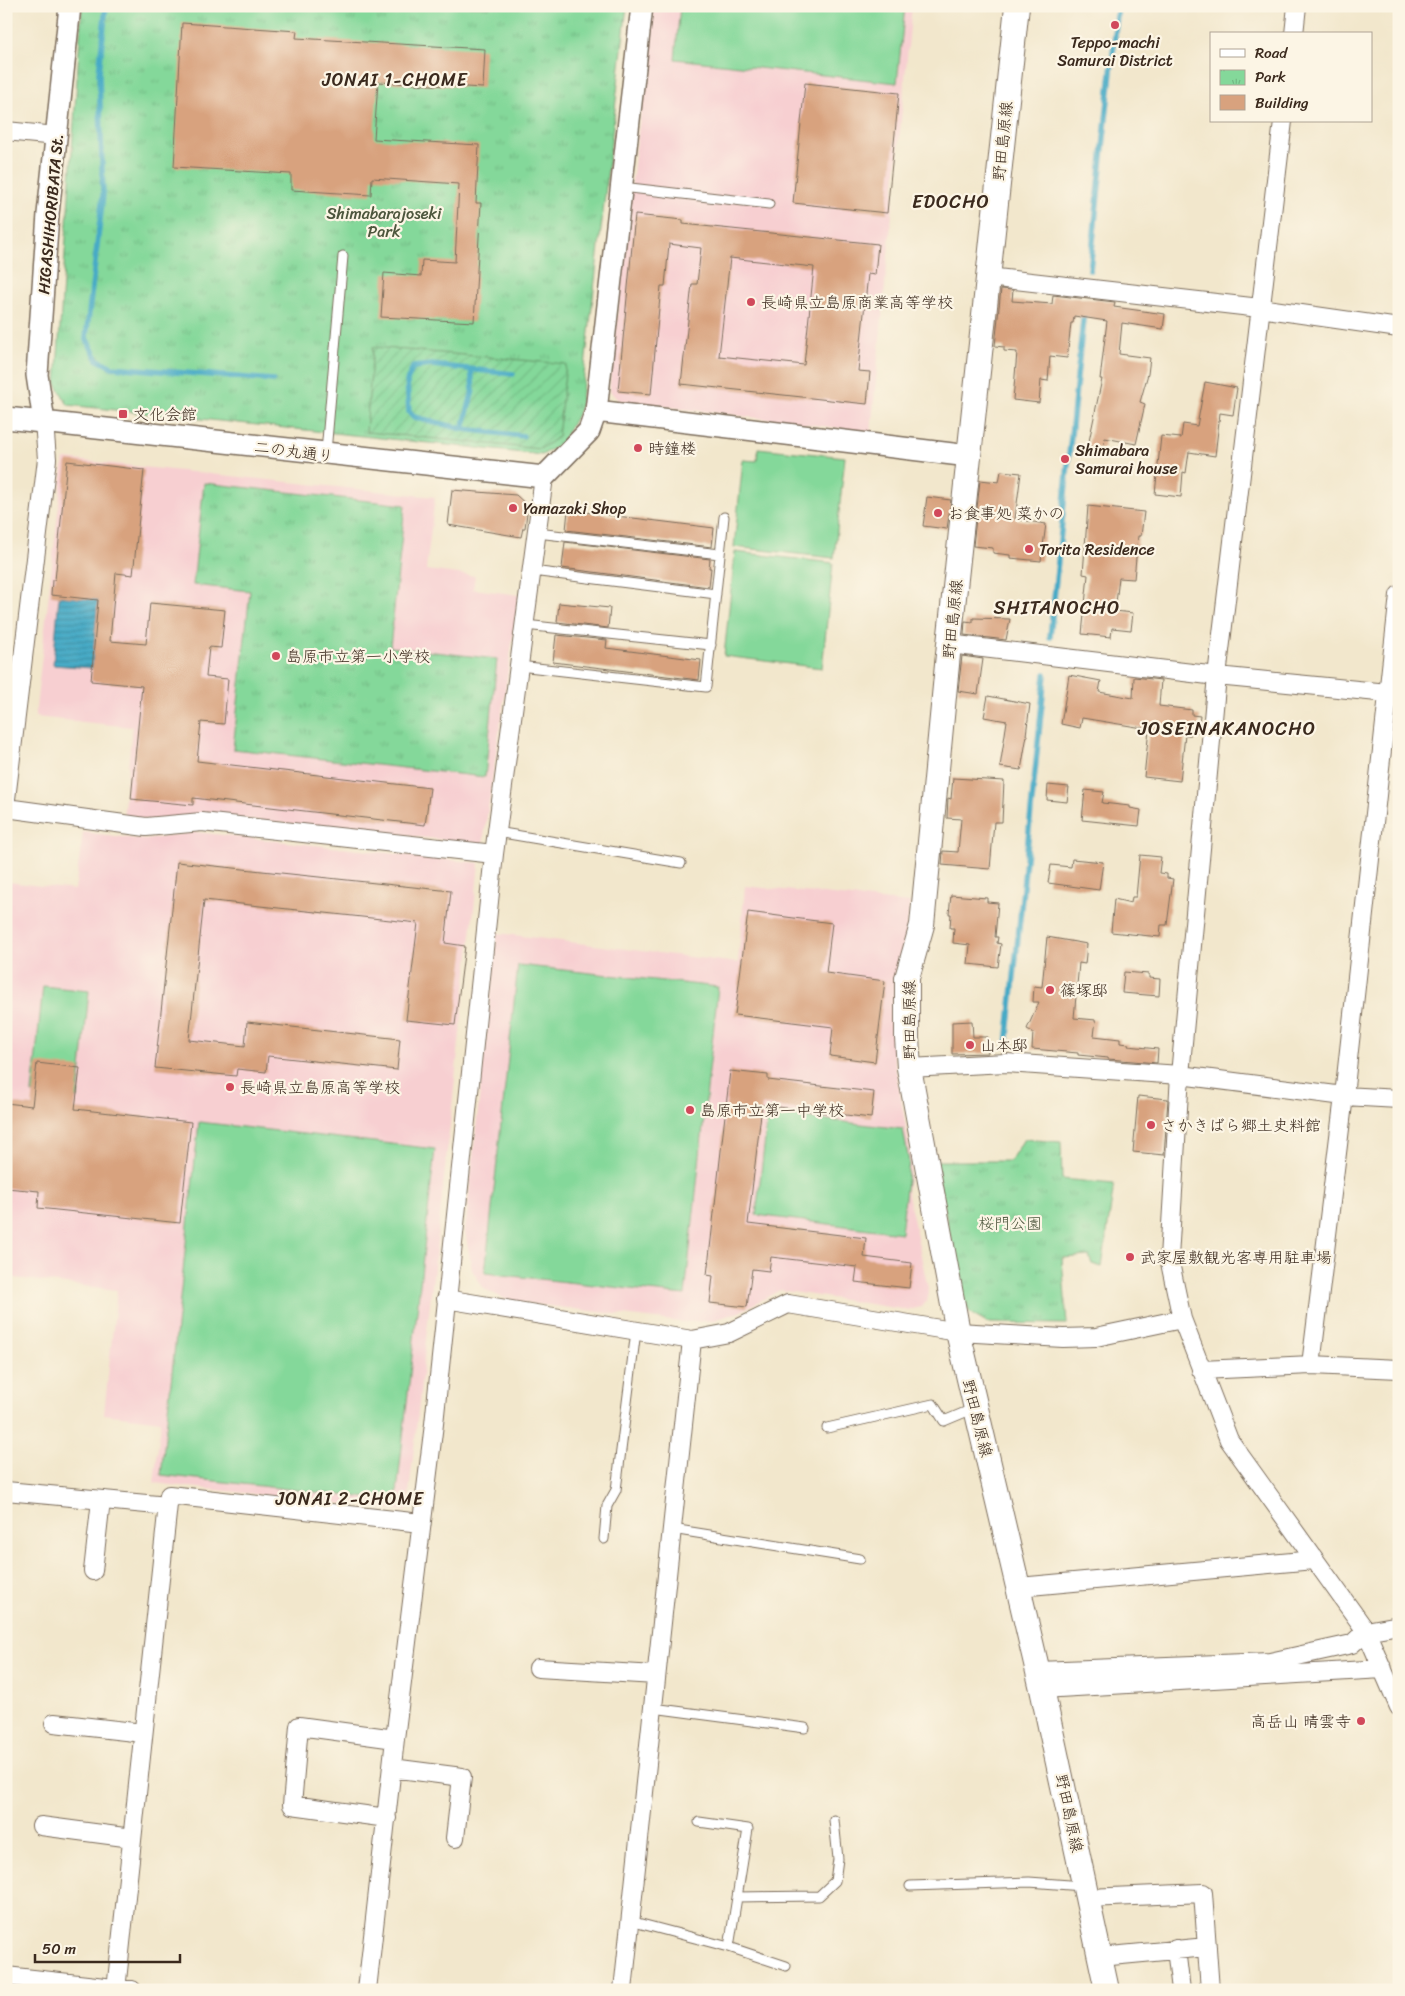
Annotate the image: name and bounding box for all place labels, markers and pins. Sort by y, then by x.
marker: Teppo-machi Samurai District [1109,19,1121,31]
place label: Teppo-machi Samurai District [1057,28,1173,75]
place label: 長崎県立島原商業高等学校 [761,288,953,317]
marker: 長崎県立島原商業高等学校 [745,296,757,308]
place label: 文化会館 [133,400,197,429]
marker: 文化会館 [117,408,129,420]
place label: 時鐘楼 [648,434,696,463]
place label: Shimabara Samurai house [1075,436,1178,483]
marker: 時鐘楼 [632,442,644,454]
marker: Shimabara Samurai house [1059,453,1071,465]
place label: Yamazaki Shop [523,494,627,523]
place label: お食事処 菜かの [948,499,1064,528]
marker: Yamazaki Shop [507,502,519,514]
marker: お食事処 菜かの [932,507,944,519]
place label: Torita Residence [1039,535,1155,564]
marker: Torita Residence [1023,543,1035,555]
place label: 島原市立第一小学校 [286,642,430,671]
marker: 島原市立第一小学校 [270,650,282,662]
place label: 篠塚邸 [1060,976,1108,1005]
marker: 篠塚邸 [1044,984,1056,996]
place label: 山本邸 [980,1031,1028,1060]
marker: 山本邸 [964,1039,976,1051]
place label: 長崎県立島原高等学校 [240,1073,400,1102]
marker: 長崎県立島原高等学校 [224,1081,236,1093]
place label: 島原市立第一中学校 [700,1096,844,1125]
marker: 島原市立第一中学校 [684,1104,696,1116]
place label: さかきばら郷土史料館 [1161,1111,1321,1140]
marker: さかきばら郷土史料館 [1145,1119,1157,1131]
place label: 武家屋敷観光客専用駐車場 [1140,1243,1332,1272]
marker: 武家屋敷観光客専用駐車場 [1124,1251,1136,1263]
place label: 高岳山 晴雲寺 [1251,1707,1351,1736]
marker: 高岳山 晴雲寺 [1355,1715,1367,1727]

